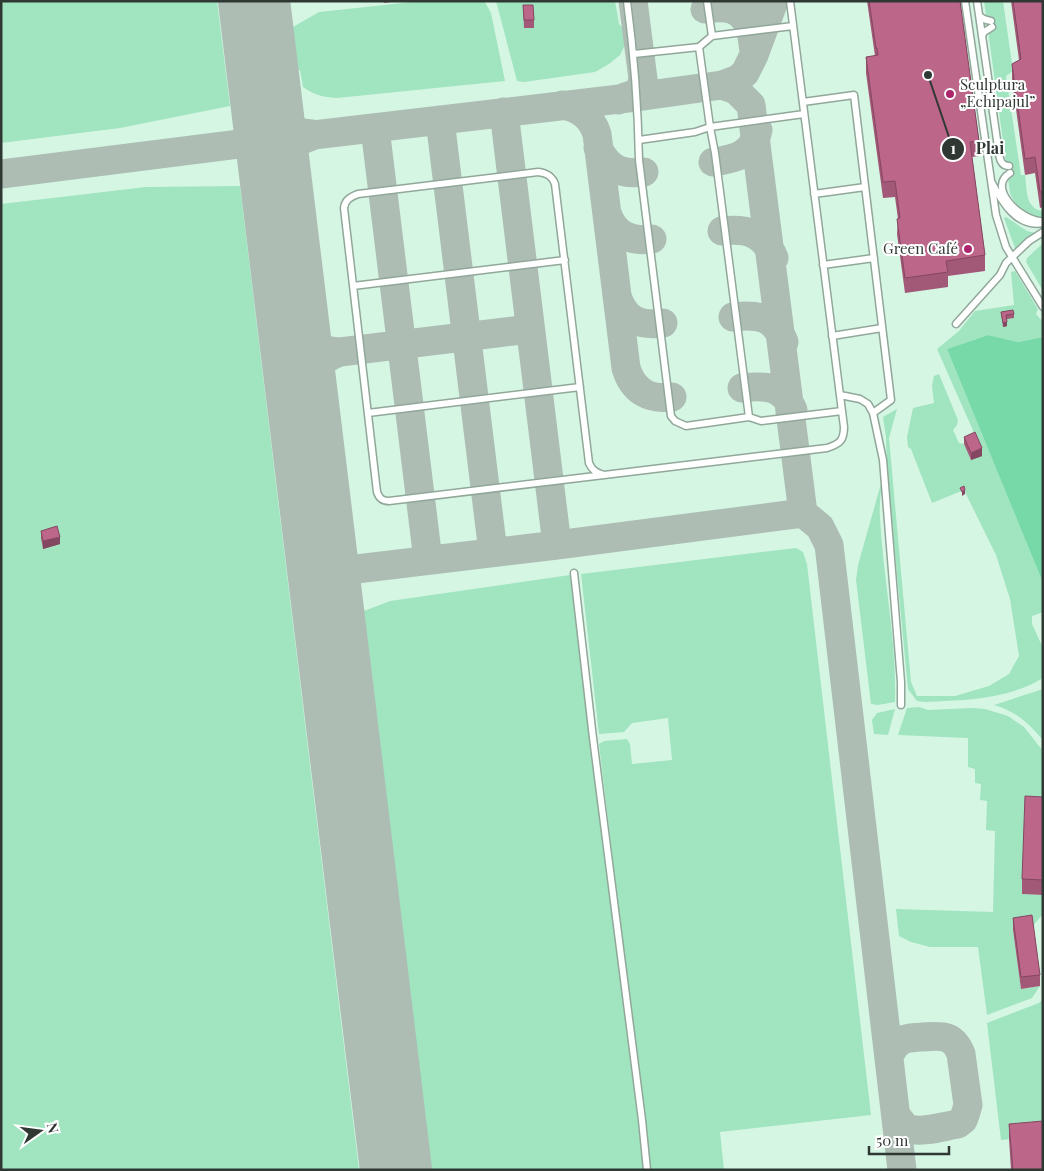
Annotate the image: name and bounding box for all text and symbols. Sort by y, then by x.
place label: Sculptura „Echipajul” [960,74,1036,111]
marker: Sculptura „Echipajul” [944,88,956,100]
callout: Plai [941,133,1014,164]
text: Plai [976,137,1004,158]
text: 1 [950,138,956,158]
place label: Green Café [883,238,958,258]
marker: Green Café [962,243,974,255]
north arrow [15,1106,65,1156]
text: N [43,1121,64,1135]
scale bar [869,1124,949,1156]
text: 50 m [876,1130,909,1150]

